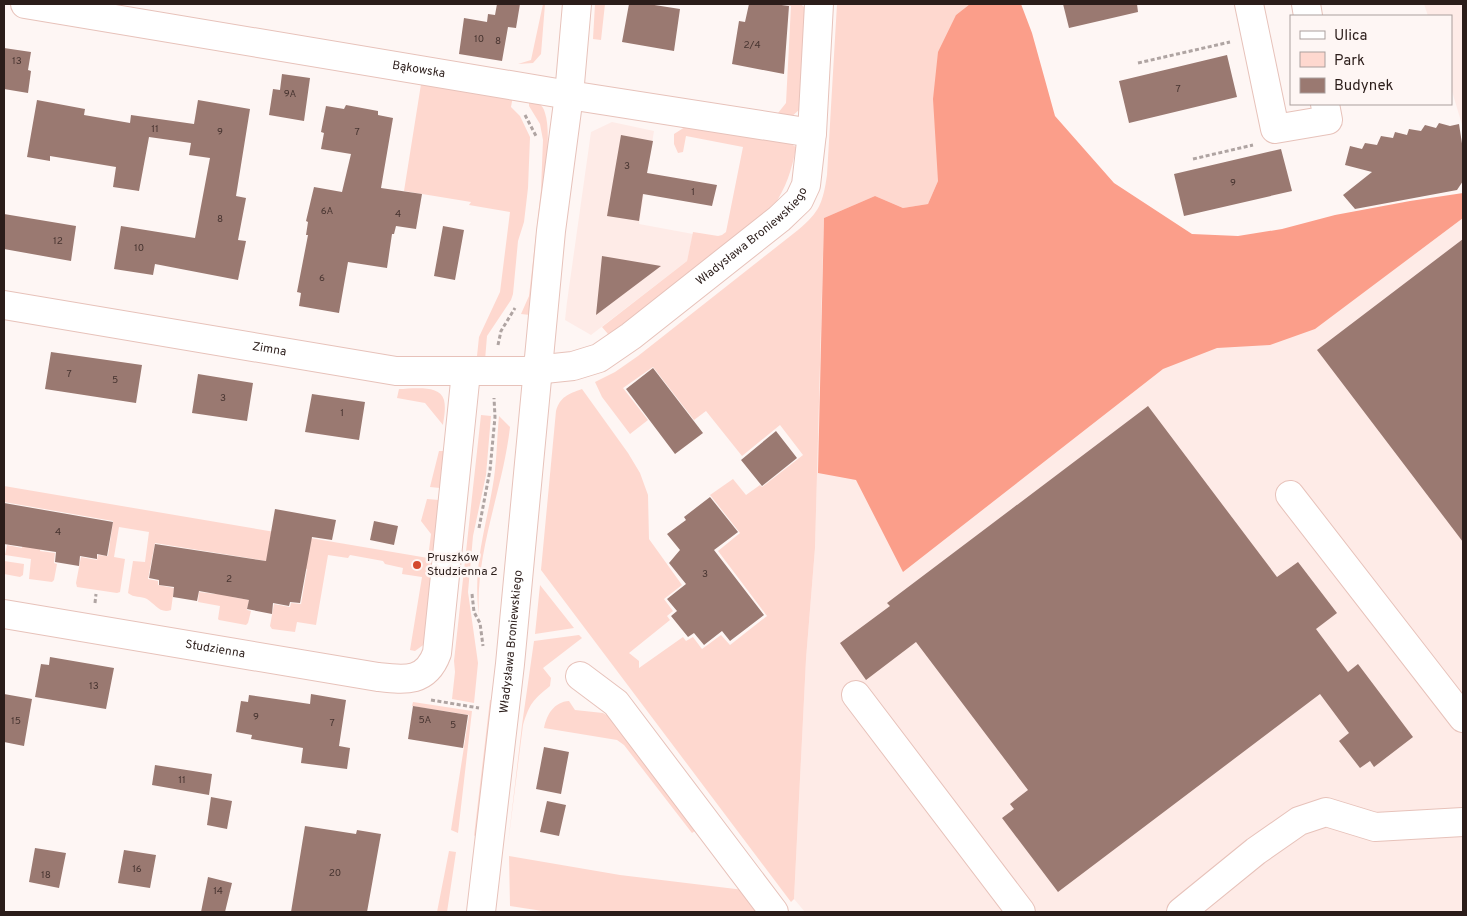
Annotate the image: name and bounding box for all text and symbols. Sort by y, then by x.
legend [1290,15,1452,105]
text: Ulica [1334,27,1367,46]
house number: 10 [474,33,484,46]
house number: 8 [495,35,501,48]
house number: 2/4 [743,39,761,52]
text: Park [1334,52,1365,71]
house number: 13 [12,55,22,68]
street label: Bąkowska [391,58,446,82]
text: Budynek [1334,77,1393,96]
house number: 7 [1175,83,1181,96]
house number: 9A [284,88,296,101]
house number: 11 [151,123,159,136]
house number: 9 [217,126,223,139]
house number: 7 [354,126,360,139]
house number: 3 [624,160,630,173]
house number: 9 [1230,177,1236,190]
street label: Władysława Broniewskiego [693,185,812,289]
house number: 1 [691,186,695,199]
house number: 6A [321,205,333,218]
house number: 4 [395,208,401,221]
house number: 8 [217,213,223,226]
house number: 12 [53,235,63,248]
house number: 10 [134,242,144,255]
house number: 6 [319,272,325,285]
street label: Zimna [251,339,288,360]
house number: 7 [66,368,72,381]
house number: 5 [112,374,118,387]
house number: 3 [220,392,226,405]
house number: 1 [340,407,344,420]
house number: 4 [55,526,61,539]
place label: Pruszków Studzienna 2 [427,550,498,580]
marker: Pruszków Studzienna 2 [411,559,423,571]
house number: 3 [702,568,708,581]
street label: Władysława Broniewskiego [496,569,527,714]
house number: 2 [226,573,232,586]
street label: Studzienna [184,637,246,662]
house number: 13 [89,680,99,693]
house number: 9 [253,711,259,724]
house number: 5A [419,714,432,727]
house number: 15 [11,715,21,728]
house number: 7 [329,717,335,730]
house number: 5 [450,719,456,732]
house number: 11 [178,774,186,787]
house number: 16 [132,863,142,876]
house number: 20 [329,867,341,880]
house number: 18 [41,869,51,882]
house number: 14 [213,885,223,898]

